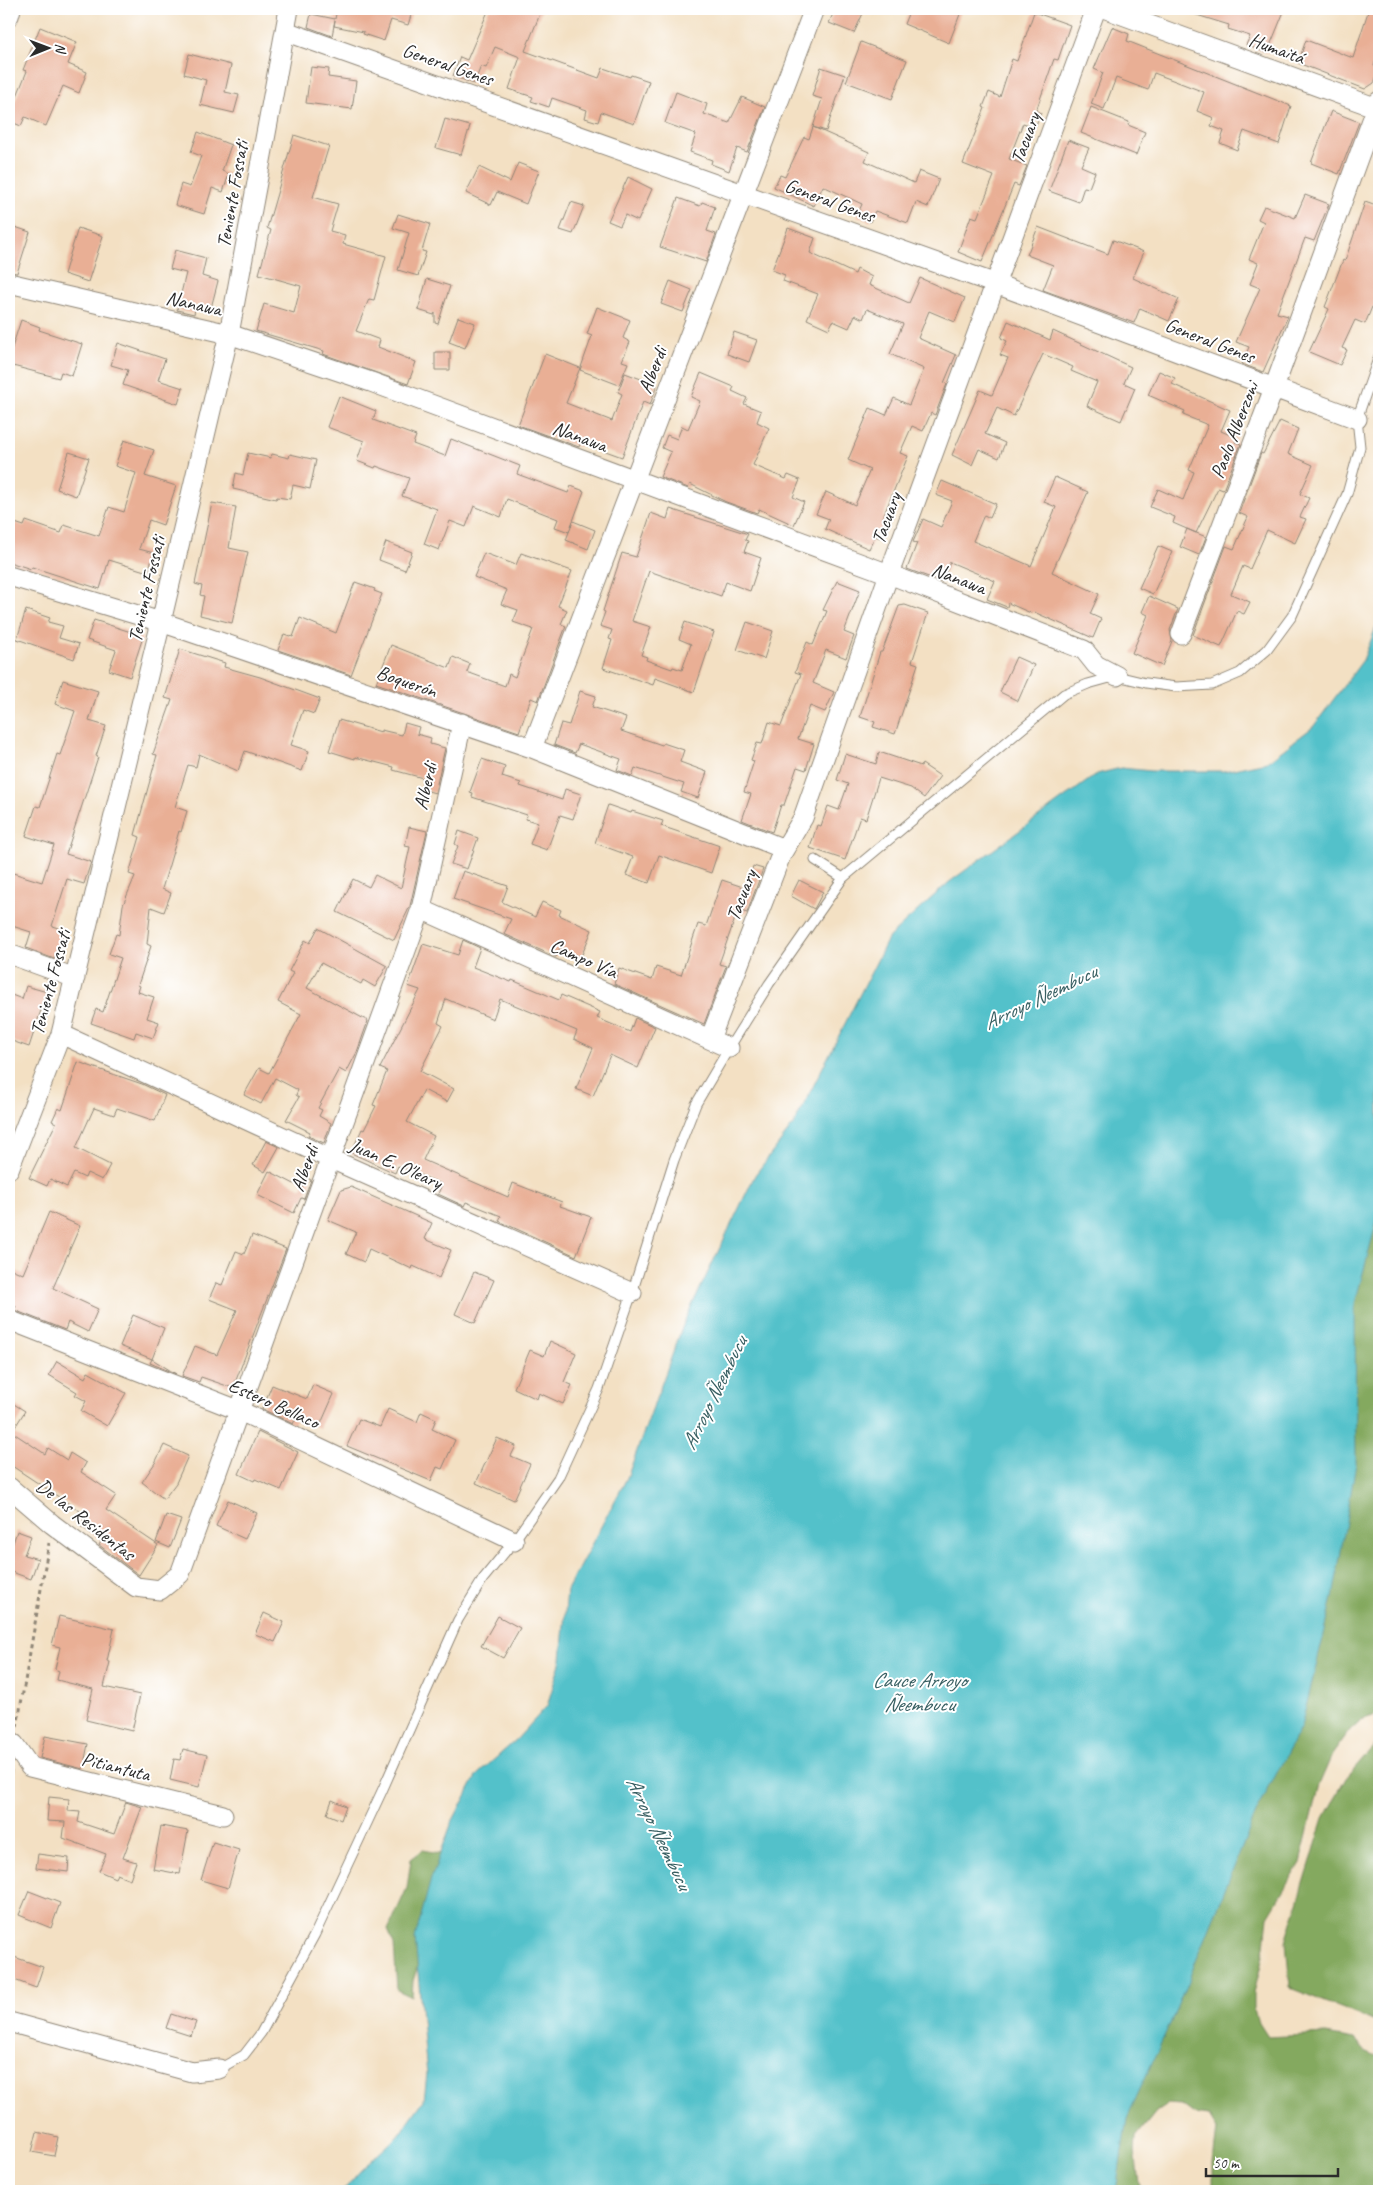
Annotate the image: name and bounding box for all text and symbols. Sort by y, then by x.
north arrow [22,22,72,72]
street label: Humaitá [1246,27,1310,71]
street label: General Genes [399,37,498,92]
text: N [52,43,69,55]
street label: Tacuary [1005,107,1047,167]
street label: Teniente Fossati [211,137,255,249]
street label: General Genes [781,173,880,229]
street label: Nanawa [164,285,226,322]
street label: General Genes [1161,312,1260,370]
street label: Alberdi [632,341,673,397]
street label: Paolo Alberzoni [1205,376,1265,482]
street label: Nanawa [549,415,612,458]
street label: Tacuary [866,487,908,547]
street label: Teniente Fossati [122,531,171,645]
street label: Nanawa [928,557,991,601]
street label: Boquerón [373,660,441,704]
street label: Alberdi [408,758,444,812]
street label: Tacuary [720,864,763,924]
street label: Teniente Fossati [24,925,77,1038]
street label: Campo Vía [546,933,623,985]
water label: Arroyo Ñeembucu [979,957,1104,1035]
street label: Juan E. O'leary [345,1132,448,1196]
street label: Alberdi [285,1139,325,1195]
water label: Arroyo Ñeembucu [676,1329,754,1454]
street label: Estero Bellaco [225,1372,325,1435]
street label: De las Residentas [31,1473,142,1567]
water label: Cauce Arroyo Ñeembucu [872,1667,969,1717]
street label: Pitiantuta [79,1746,155,1787]
water label: Arroyo Ñeembucu [621,1772,699,1897]
scale bar [1206,2145,1338,2177]
text: 50 m [1213,2154,1240,2173]

